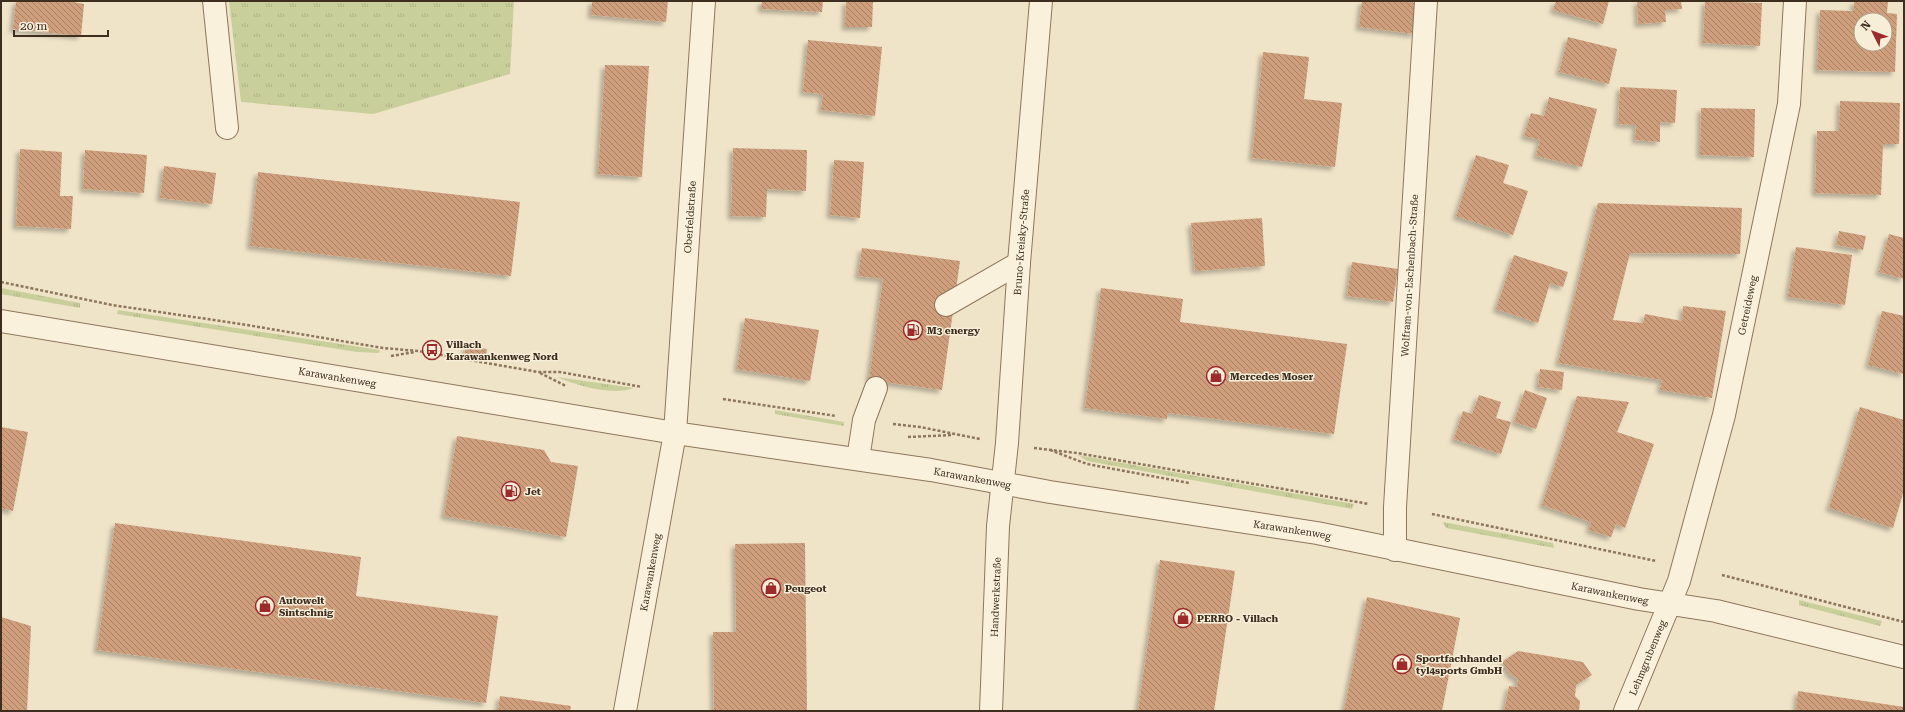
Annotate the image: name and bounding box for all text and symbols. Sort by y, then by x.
scale bar [14,12,108,38]
north arrow [1853,12,1893,52]
text: N [1858,18,1874,33]
text: 20 m [20,19,47,33]
street label: Oberfeldstraße [682,180,697,253]
street label: Bruno-Kreisky-Straße [1011,188,1031,296]
street label: Wolfram-von-Eschenbach-Straße [1399,193,1420,357]
street label: Getreideweg [1735,274,1759,336]
fuel station icon: M3 energy [902,319,924,341]
place label: M3 energy [927,325,980,336]
bus stop icon: Villach Karawankenweg Nord [421,339,443,361]
place label: Villach Karawankenweg Nord [446,339,558,362]
street label: Karawankenweg [298,365,377,389]
shop icon: Mercedes Moser [1205,365,1227,387]
place label: Mercedes Moser [1230,371,1314,382]
street label: Karawankenweg [933,465,1012,490]
fuel station icon: Jet [500,480,522,502]
place label: Jet [525,486,541,497]
street label: Karawankenweg [1252,518,1332,541]
street label: Karawankenweg [638,532,662,612]
street label: Handwerkstraße [988,556,1002,637]
shop icon: Peugeot [760,577,782,599]
street label: Karawankenweg [1570,580,1650,606]
place label: Peugeot [785,583,827,594]
shop icon: Autowelt Sintschnig [254,595,276,617]
place label: Autowelt Sintschnig [279,595,334,618]
shop icon: PERRO - Villach [1172,607,1194,629]
place label: PERRO - Villach [1197,613,1279,624]
street label: Lehmgrubenweg [1627,618,1668,697]
shop icon: Sportfachhandel tyl4sports GmbH [1391,653,1413,675]
place label: Sportfachhandel tyl4sports GmbH [1416,653,1502,676]

